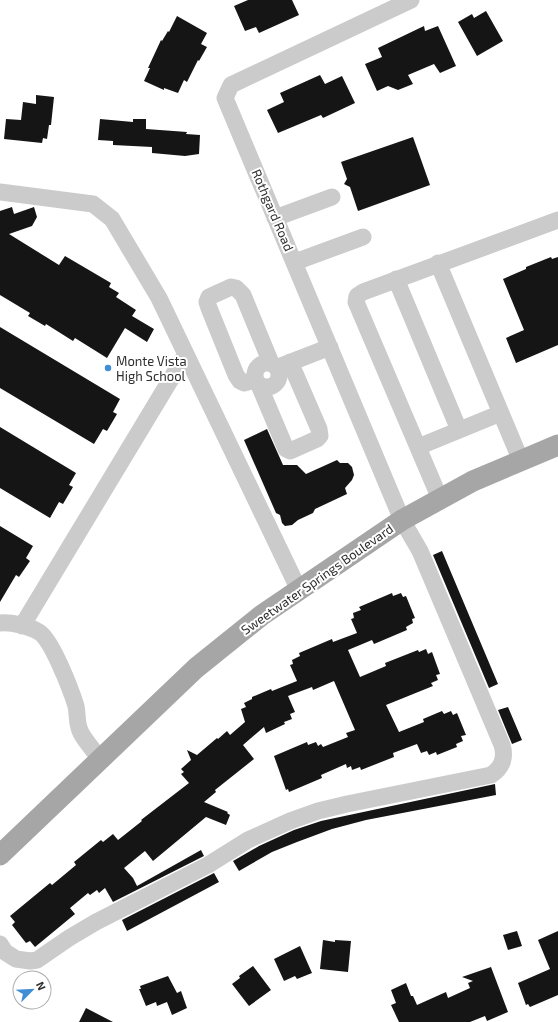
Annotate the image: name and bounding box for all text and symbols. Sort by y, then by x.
street label: Rothgard Road [249,167,297,253]
place label: Monte Vista High School [116,353,187,384]
marker: Monte Vista High School [103,363,113,373]
street label: Sweetwater Springs Boulevard [238,520,396,638]
north arrow [12,970,52,1010]
text: N [34,979,49,992]

